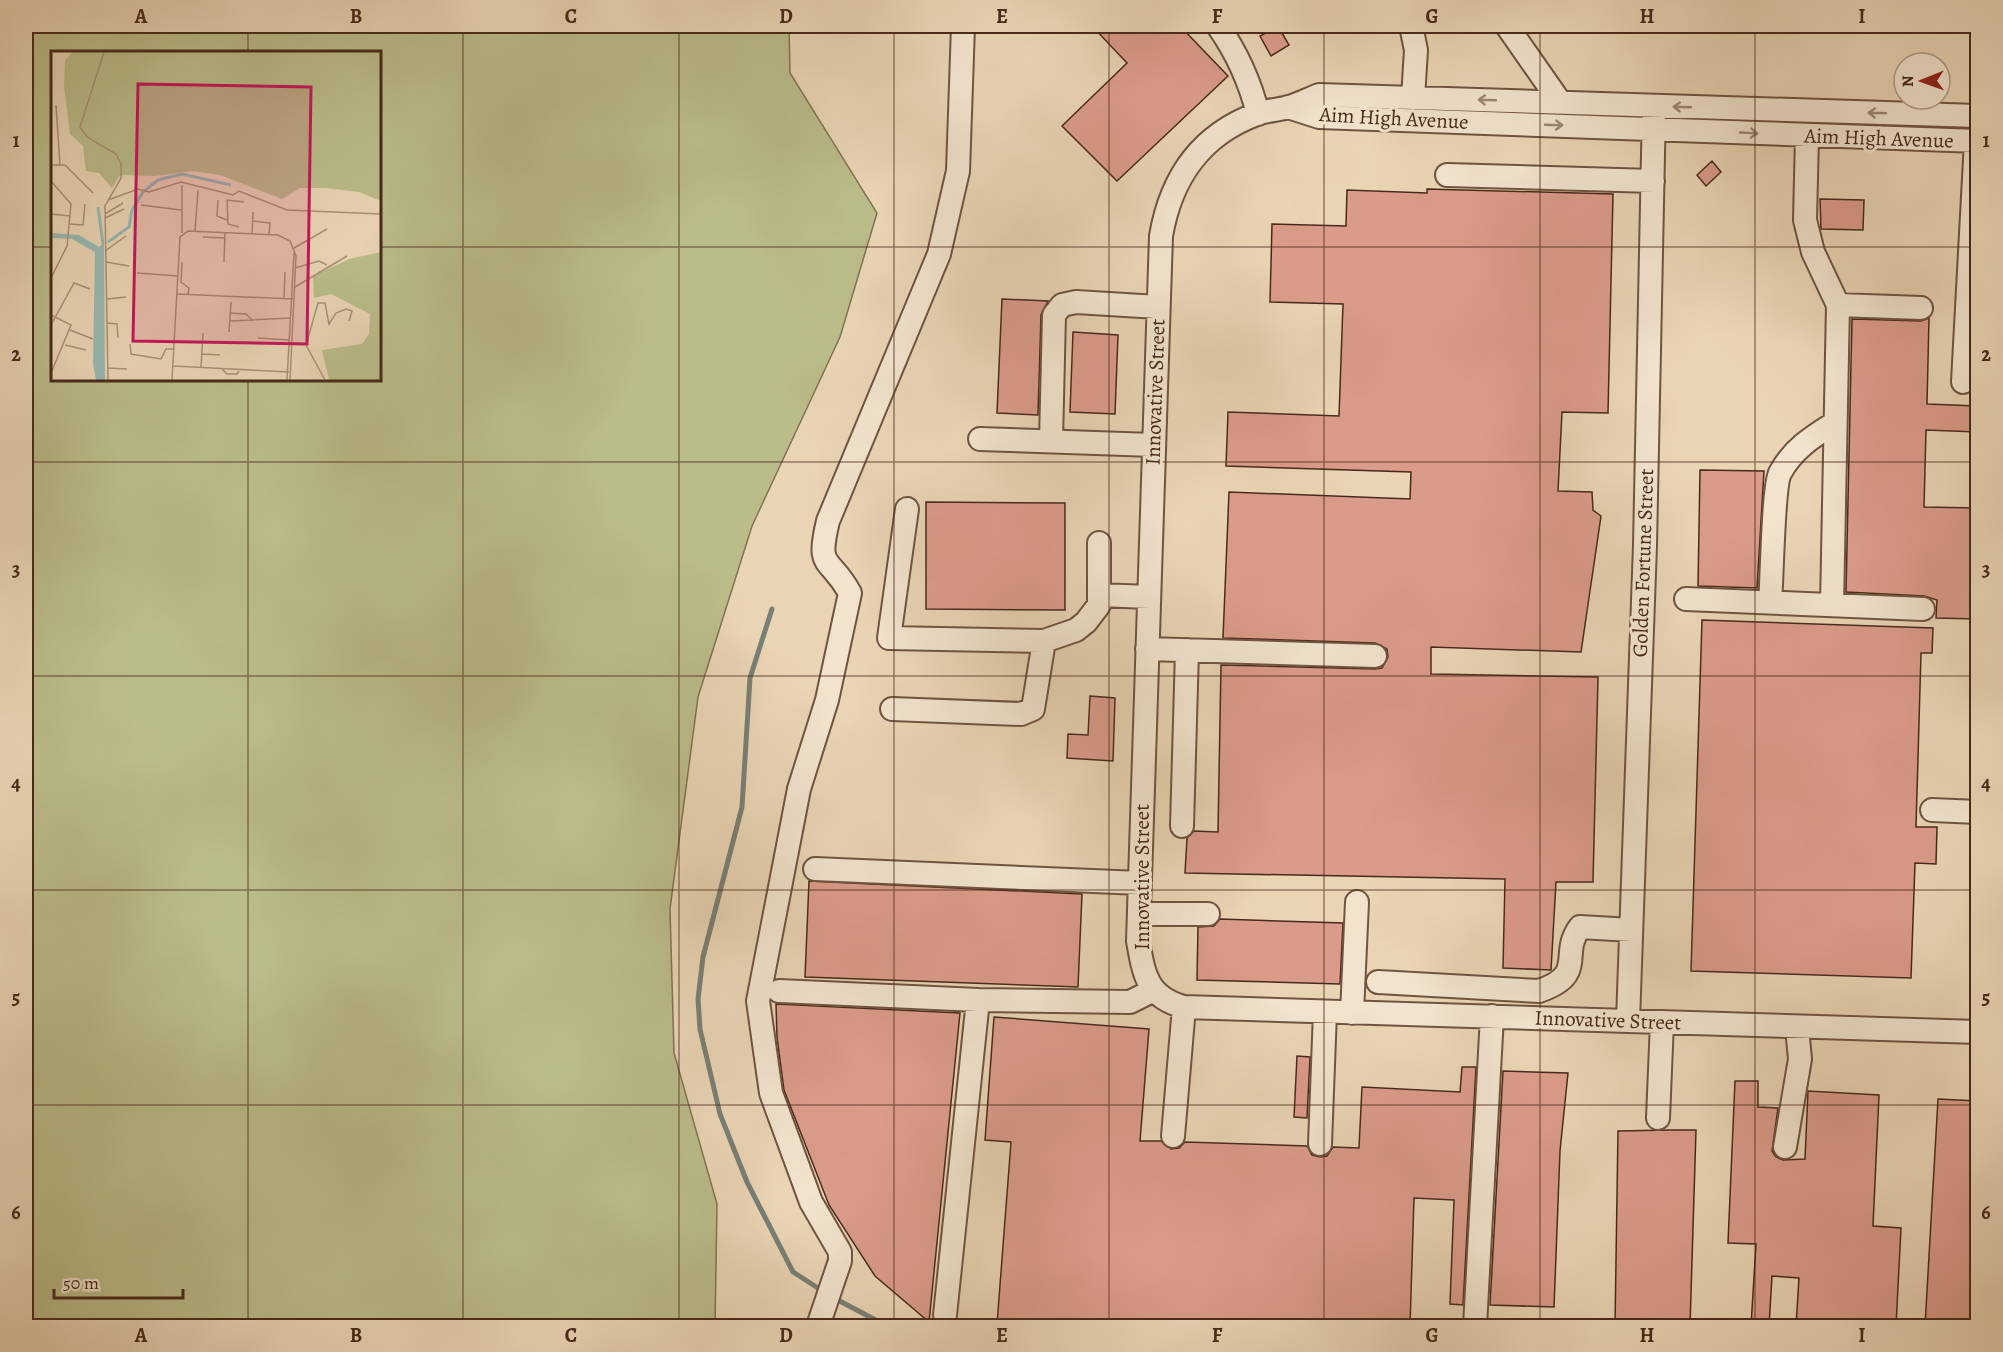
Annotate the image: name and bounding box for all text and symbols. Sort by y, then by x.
text: A [134,3,148,30]
text: B [350,3,362,30]
text: C [565,3,577,30]
text: D [779,3,793,30]
text: E [996,3,1008,30]
text: F [1212,3,1223,30]
text: G [1425,3,1439,30]
text: H [1640,3,1655,30]
text: I [1858,3,1866,30]
inset map [51,51,381,381]
north arrow [1892,51,1952,111]
text: N [1897,75,1919,87]
one-way arrow [1478,94,1498,106]
street label: Aim High Avenue [1318,100,1469,136]
one-way arrow [1673,101,1693,112]
one-way arrow [1868,107,1888,119]
one-way arrow [1544,119,1564,130]
street label: Aim High Avenue [1803,121,1954,155]
text: 1 [12,127,20,154]
one-way arrow [1739,127,1759,138]
text: 1 [1982,127,1990,154]
street label: Innovative Street [1138,318,1172,466]
text: 2 [11,341,21,368]
text: 2 [1981,341,1991,368]
street label: Golden Fortune Street [1626,468,1660,658]
text: 3 [12,556,20,583]
text: 3 [1982,556,1990,583]
text: 4 [11,770,21,797]
text: 4 [1981,770,1991,797]
street label: Innovative Street [1128,804,1156,950]
text: 5 [12,984,20,1011]
text: 5 [1982,984,1990,1011]
street label: Innovative Street [1534,1003,1682,1037]
text: 6 [11,1199,21,1226]
text: 6 [1981,1199,1991,1226]
scale bar [54,1262,183,1300]
text: 50 m [63,1271,99,1295]
text: A [134,1322,148,1349]
text: B [350,1322,362,1349]
text: C [565,1322,577,1349]
text: D [779,1322,793,1349]
text: E [996,1322,1008,1349]
text: F [1212,1322,1223,1349]
text: G [1425,1322,1439,1349]
text: H [1640,1322,1655,1349]
text: I [1858,1322,1866,1349]

